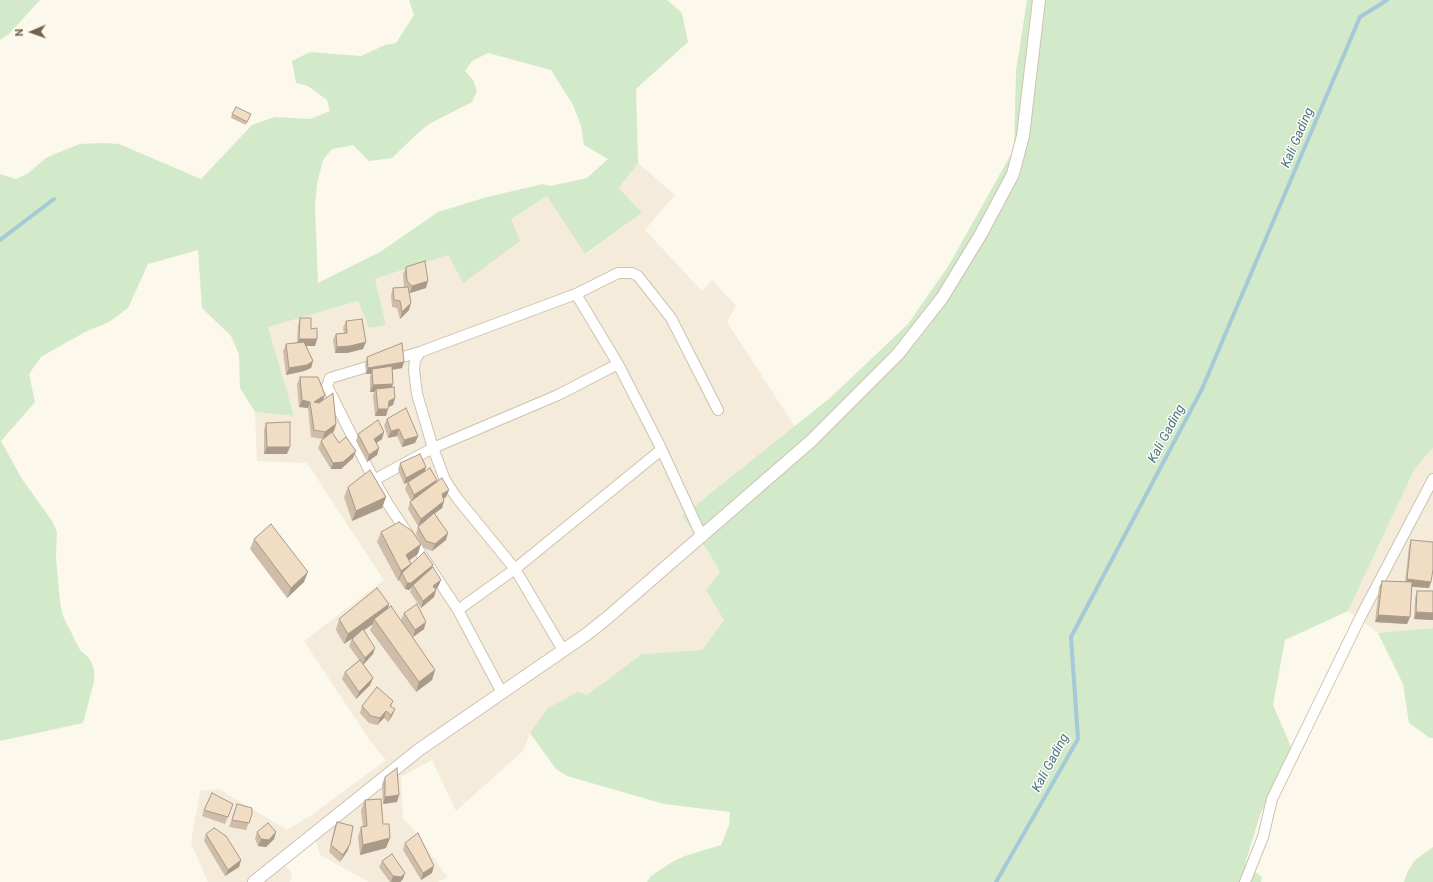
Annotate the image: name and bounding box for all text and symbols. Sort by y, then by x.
north arrow [12,12,52,52]
text: N [13,28,26,37]
water label: Kali Gading [1278,106,1318,170]
water label: Kali Gading [1145,402,1189,466]
water label: Kali Gading [1029,731,1073,795]

